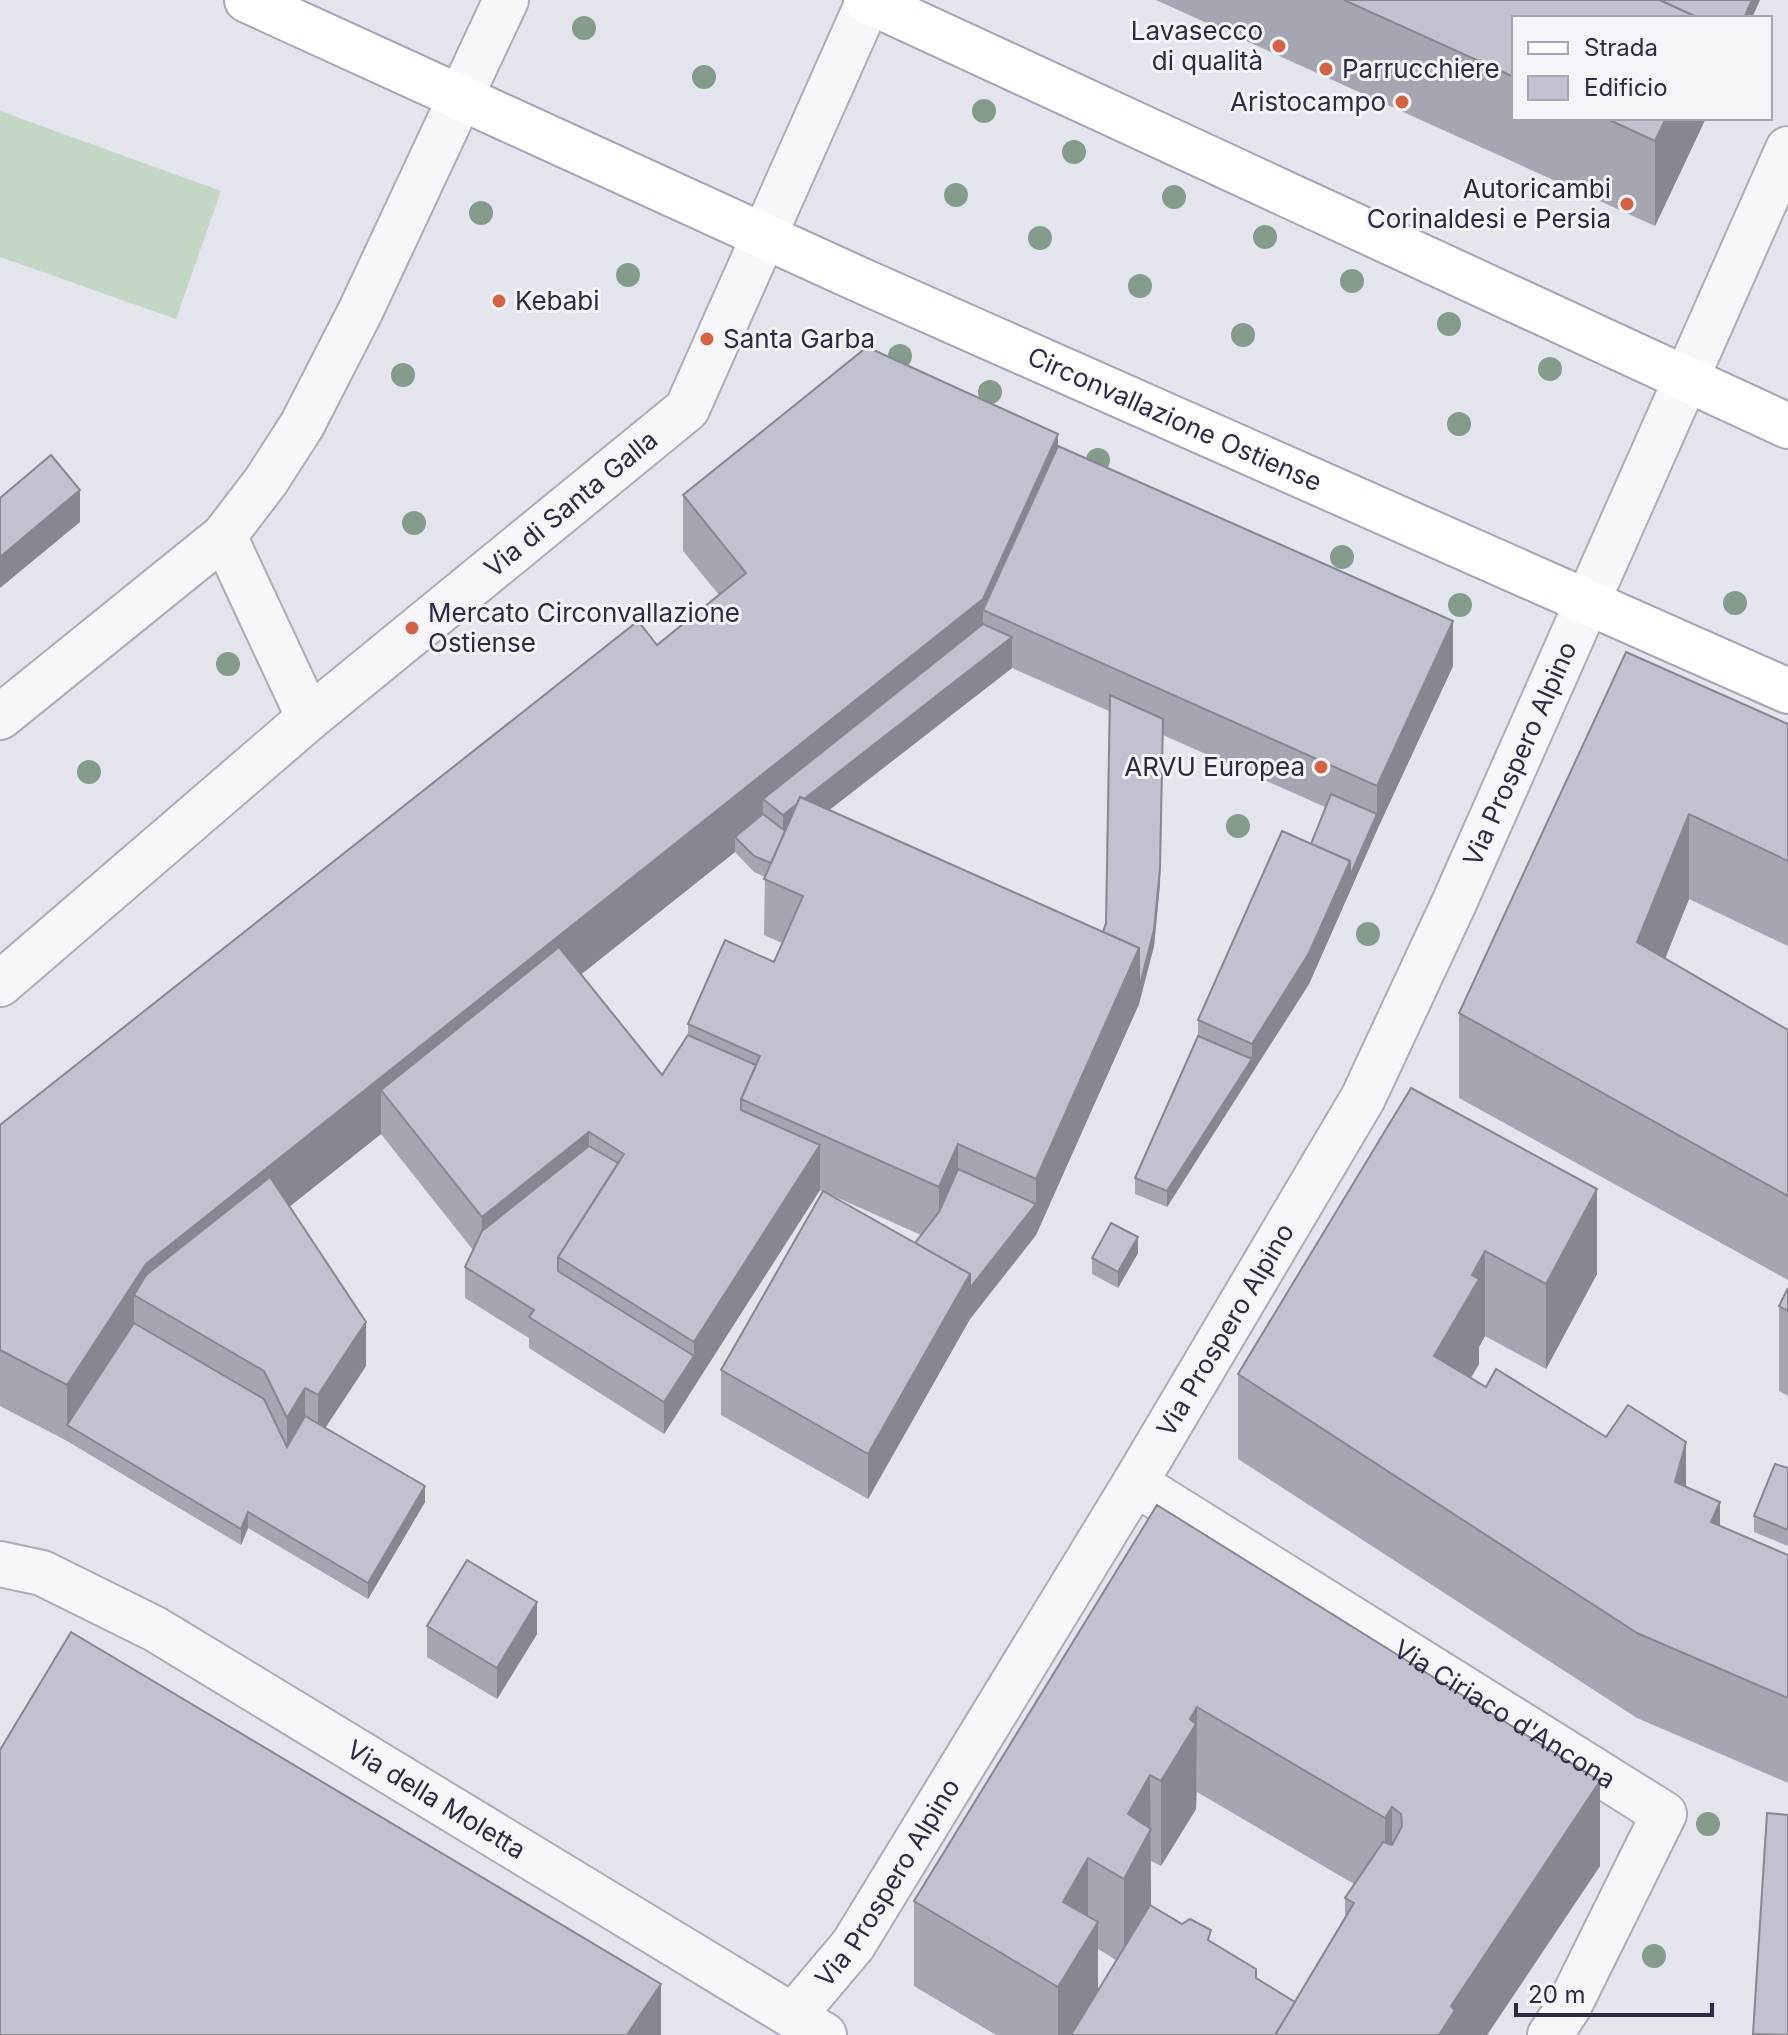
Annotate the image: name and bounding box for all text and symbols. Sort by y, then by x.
place label: Lavasecco di qualità [1131,15,1263,76]
legend [1512,16,1772,120]
text: Strada [1584,33,1658,62]
marker: Lavasecco di qualità [1270,37,1288,55]
place label: Parrucchiere [1342,53,1500,84]
marker: Parrucchiere [1317,60,1335,78]
text: Edificio [1584,73,1668,102]
place label: Aristocampo [1230,86,1386,117]
marker: Aristocampo [1393,93,1411,111]
place label: Autoricambi Corinaldesi e Persia [1367,173,1611,234]
marker: Autoricambi Corinaldesi e Persia [1618,195,1636,213]
place label: Kebabi [515,285,600,316]
marker: Kebabi [490,292,508,310]
place label: Santa Garba [723,323,875,354]
marker: Santa Garba [698,330,716,348]
street label: Circonvallazione Ostiense [1023,340,1327,497]
street label: Via di Santa Galla [478,424,663,583]
place label: Mercato Circonvallazione Ostiense [428,597,740,658]
marker: Mercato Circonvallazione Ostiense [403,619,421,637]
street label: Via Prospero Alpino [1456,637,1583,871]
place label: ARVU Europea [1124,751,1305,782]
marker: ARVU Europea [1312,758,1330,776]
street label: Via Prospero Alpino [1150,1218,1300,1442]
street label: Via Ciriaco d'Ancona [1388,1633,1622,1795]
street label: Via della Moletta [341,1733,531,1865]
street label: Via Prospero Alpino [808,1773,966,1993]
scale bar [1516,1967,1712,2017]
text: 20 m [1528,1980,1586,2009]

